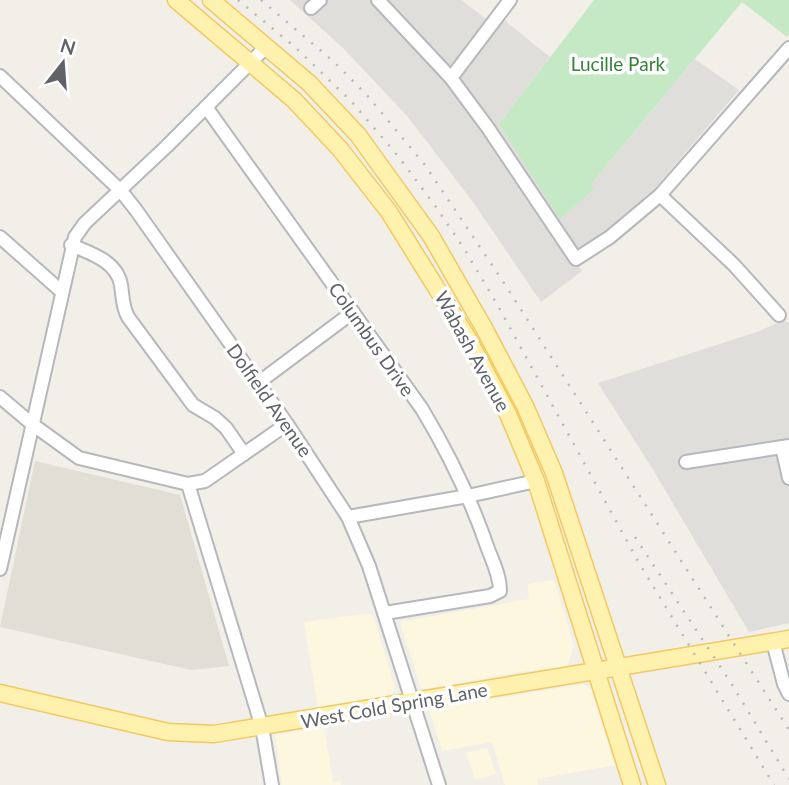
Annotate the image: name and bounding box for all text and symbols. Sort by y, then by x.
north arrow [28,28,98,98]
text: N [58,33,78,59]
park label: Lucille Park [571,52,666,75]
street label: Columbus Drive [324,278,420,400]
street label: Wabash Avenue [430,287,516,415]
street label: Dolfield Avenue [223,339,317,461]
street label: West Cold Spring Lane [299,677,489,733]

